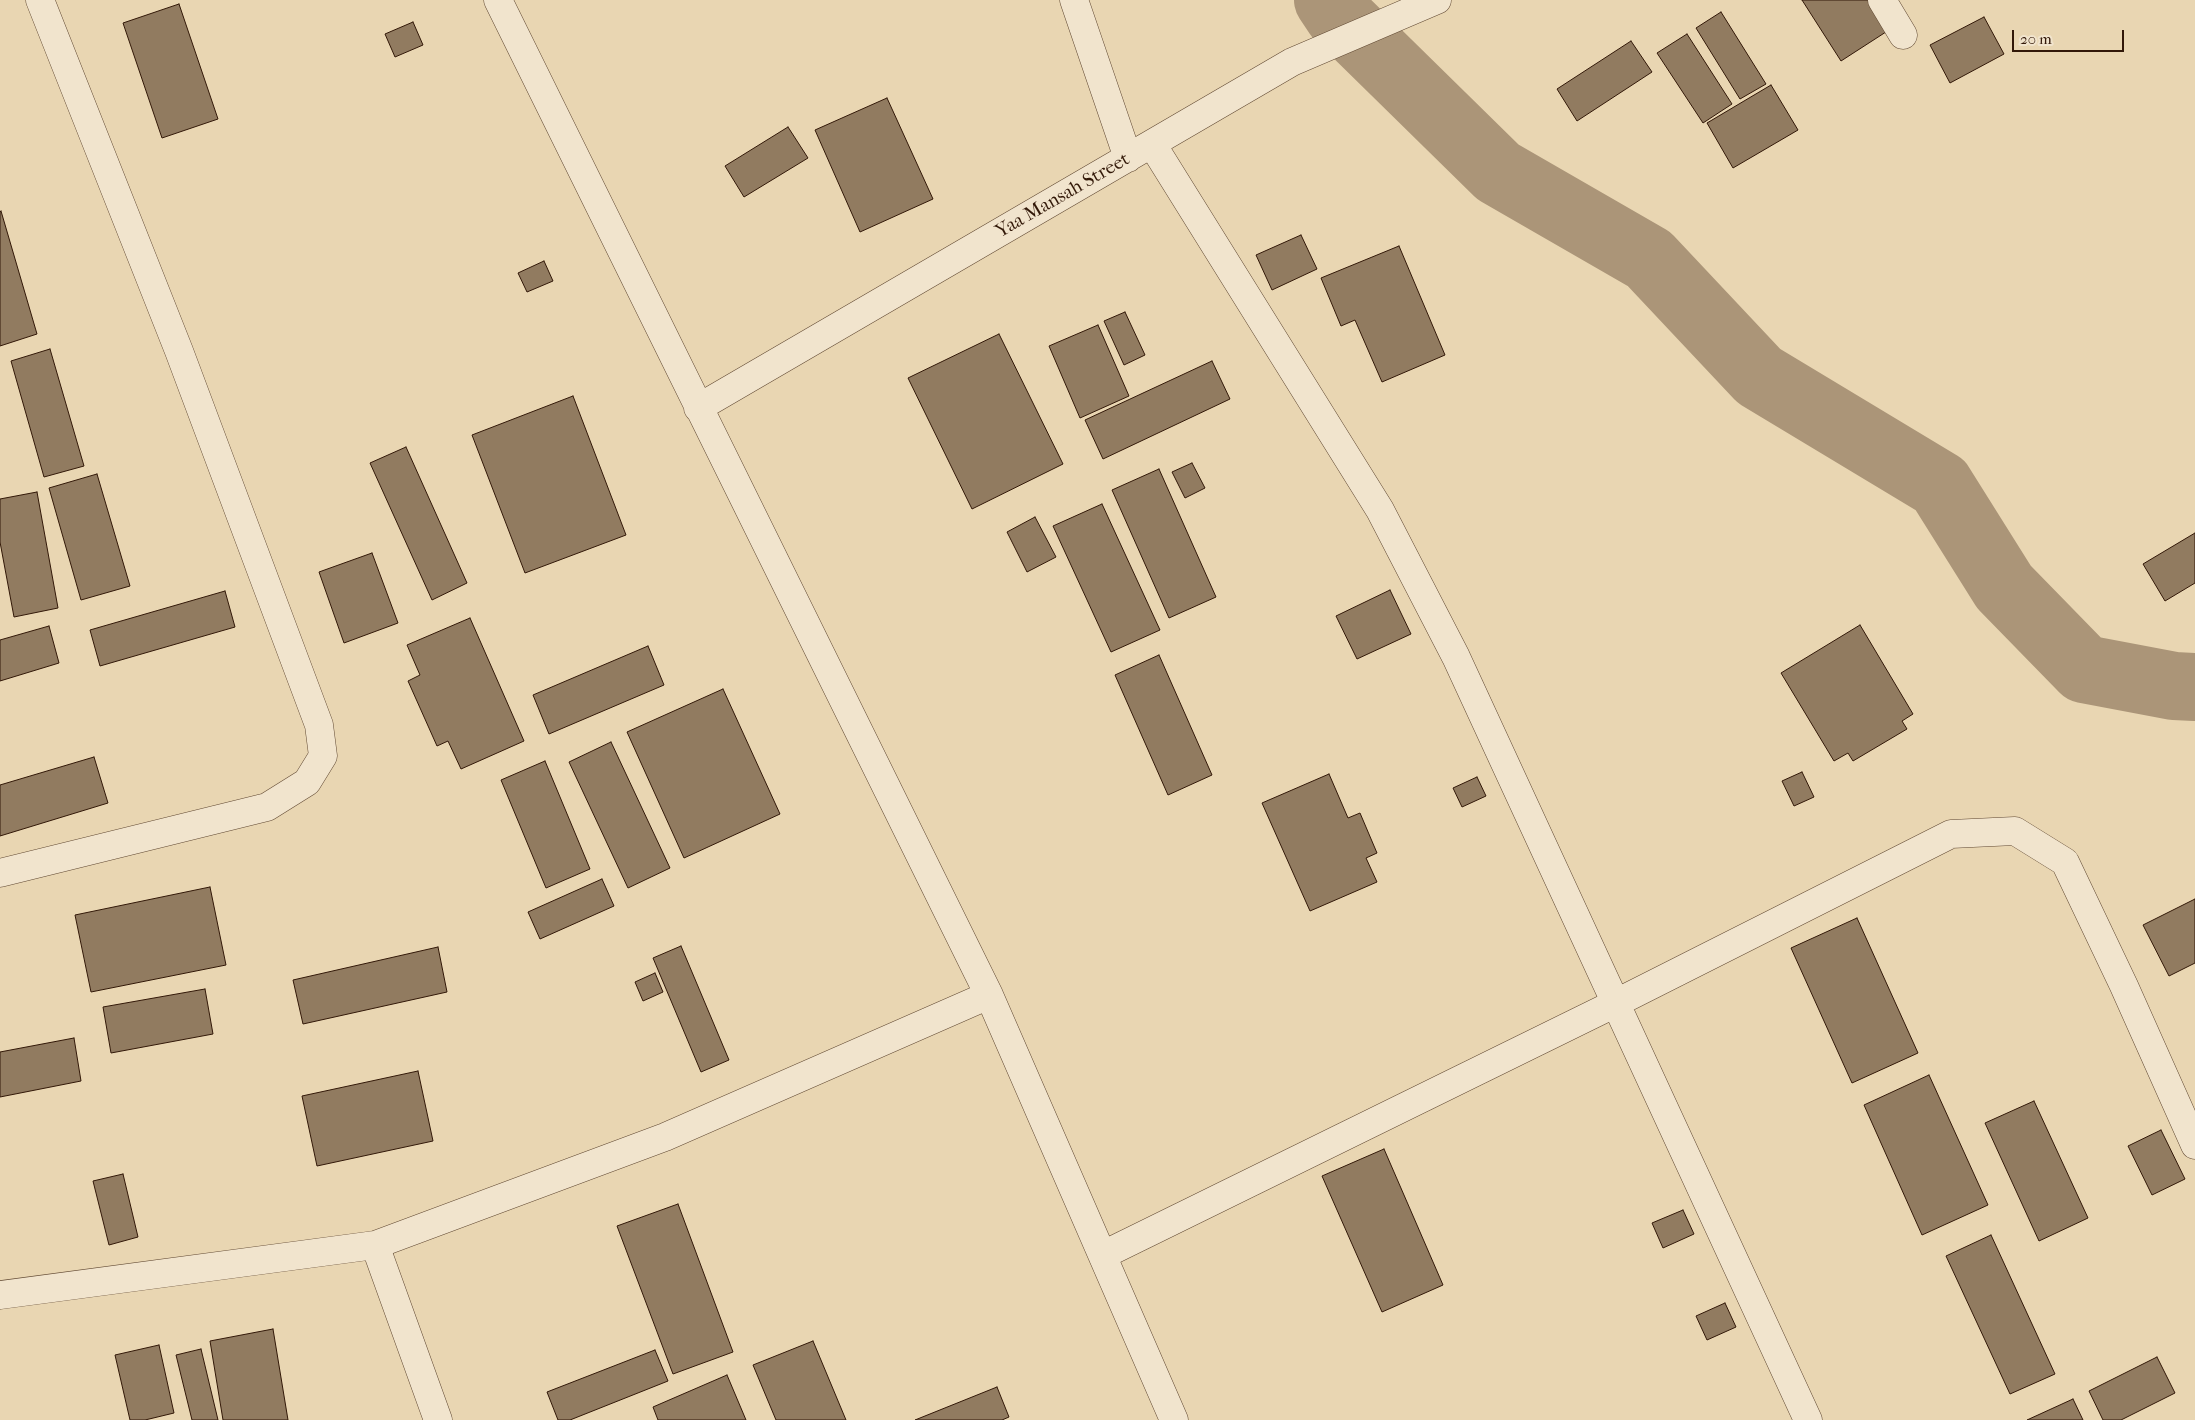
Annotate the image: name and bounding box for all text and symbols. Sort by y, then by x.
scale bar [2015,20,2128,52]
text: 20 m [2020,30,2052,48]
street label: Yaa Mansah Street [992,148,1134,244]

